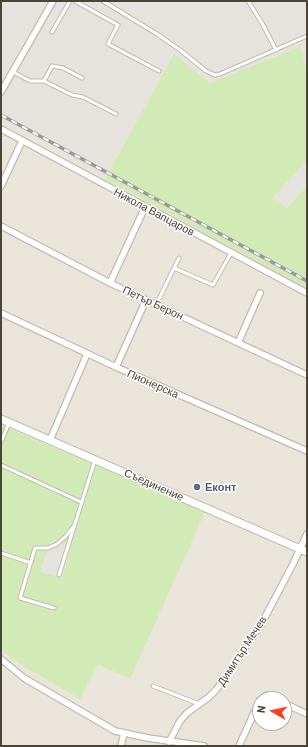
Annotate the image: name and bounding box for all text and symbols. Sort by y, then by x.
street label: Никола Вапцаров [111,185,197,239]
street label: Петър Берон [121,283,185,323]
street label: Пионерска [125,367,181,401]
street label: Съединение [122,466,186,504]
place label: Еконт [205,480,236,494]
marker: Еконт [192,482,202,492]
street label: Димитър Мечев [215,614,269,688]
north arrow [252,691,292,731]
text: N [254,705,268,714]

